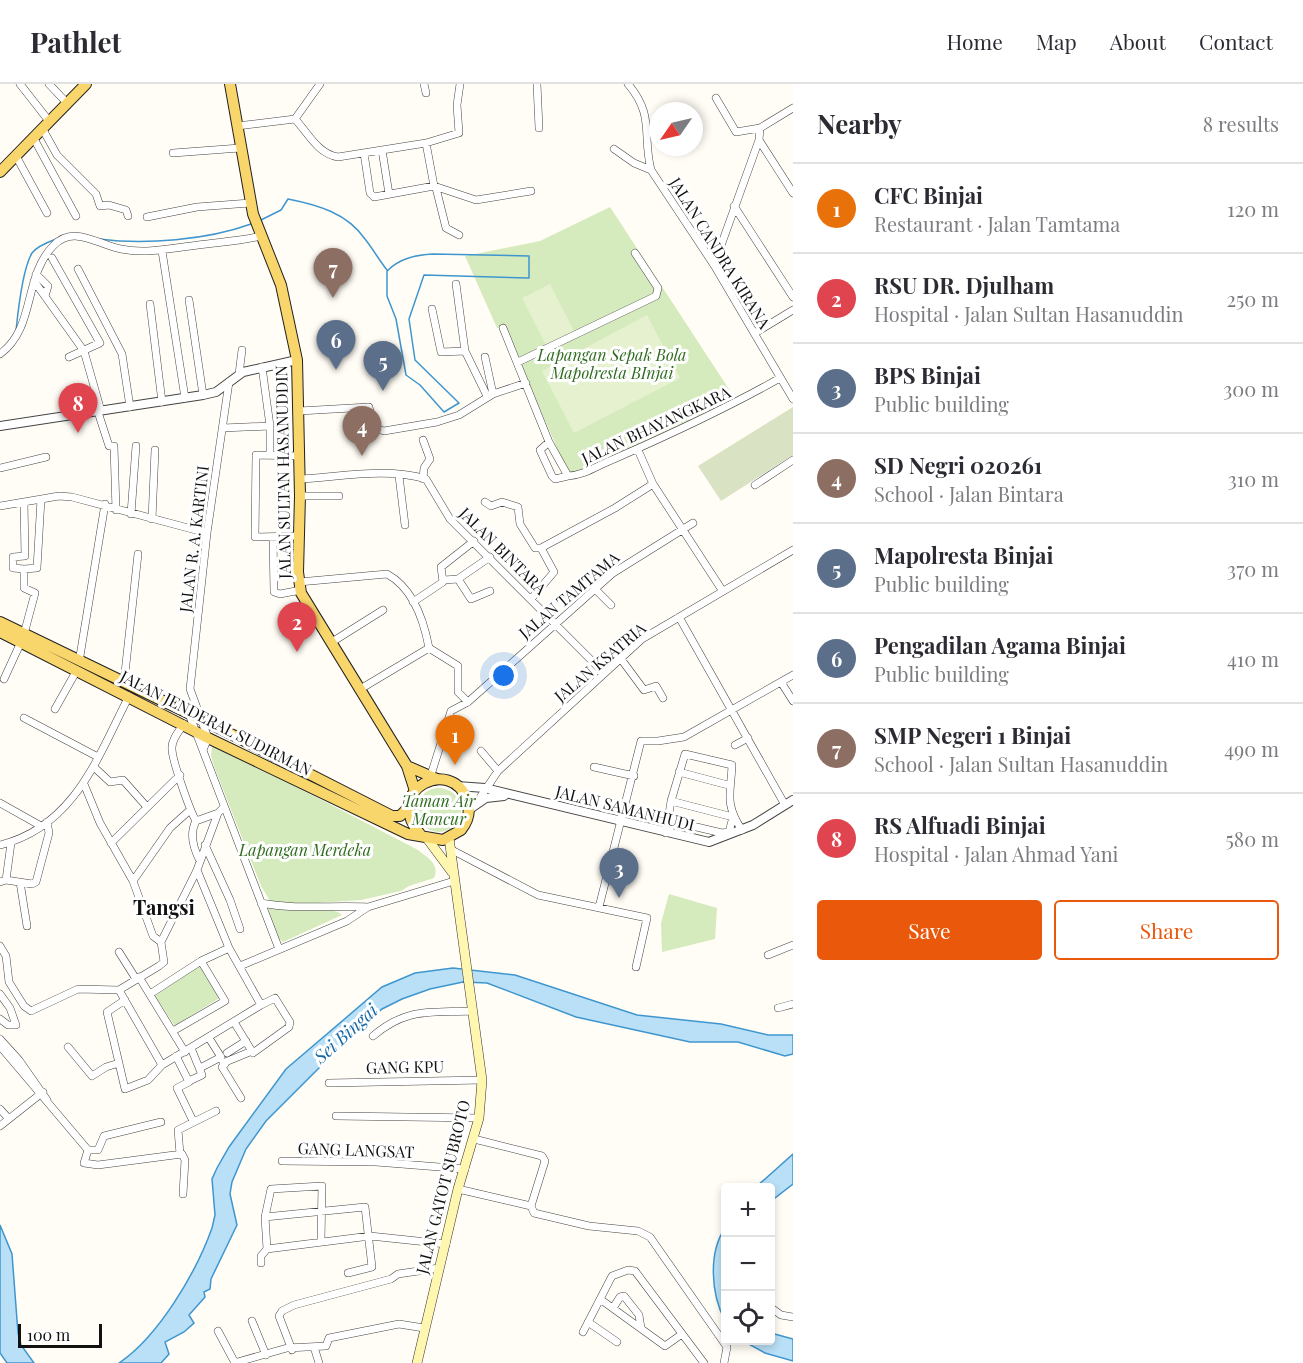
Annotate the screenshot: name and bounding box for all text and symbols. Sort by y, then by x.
text: Pathlet [30,23,121,60]
text: Home [947,27,1003,55]
text: Map [1036,27,1077,55]
text: About [1110,27,1166,55]
text: Contact [1199,27,1273,55]
north arrow [649,102,703,156]
text: Nearby [817,106,902,141]
text: 8 results [1203,110,1279,137]
street label: JALAN CANDRA KIRANA [665,172,776,333]
text: CFC Binjai [874,180,983,210]
text: 1 [833,195,840,222]
text: 120 m [1227,195,1279,222]
text: Restaurant · Jalan Tamtama [874,210,1120,237]
pin: 7 [314,248,352,298]
text: RSU DR. Djulham [874,270,1054,300]
text: 2 [831,285,842,312]
text: 250 m [1226,285,1279,312]
text: Hospital · Jalan Sultan Hasanuddin [874,300,1183,327]
pin: 6 [316,320,356,370]
pin: 5 [364,342,403,391]
park label: Lapangan Sepak Bola Mapolresta BInjai [536,344,687,383]
text: BPS Binjai [874,360,981,390]
street label: JALAN SULTAN HASANUDDIN [270,365,295,580]
text: 3 [832,375,841,402]
text: 300 m [1223,375,1279,402]
street label: JALAN BHAYANGKARA [577,380,735,469]
pin: 8 [58,384,98,433]
text: Public building [874,390,1009,417]
pin: 4 [342,406,382,456]
text: SD Negri 020261 [874,450,1042,480]
street label: JALAN R. A. KARTINI [174,464,213,615]
text: 4 [831,465,842,492]
text: 310 m [1228,465,1279,492]
text: School · Jalan Bintara [874,480,1064,507]
street label: JALAN BINTARA [454,502,552,599]
text: Mapolresta Binjai [874,540,1053,570]
street label: JALAN TAMTAMA [513,546,624,643]
text: 5 [832,555,841,582]
text: 370 m [1227,555,1279,582]
text: Public building [874,570,1009,597]
pin: 2 [278,602,316,652]
street label: JALAN KSATRIA [549,617,651,707]
text: Pengadilan Agama Binjai [874,630,1126,660]
text: 6 [831,645,842,672]
text: 410 m [1227,645,1279,672]
text: Public building [874,660,1009,687]
your location [489,661,518,690]
street label: JALAN JENDERAL SUDIRMAN [116,665,315,780]
pin: 1 [436,716,474,765]
text: SMP Negeri 1 Binjai [874,720,1071,750]
text: 7 [832,735,841,762]
text: 490 m [1224,735,1279,762]
text: School · Jalan Sultan Hasanuddin [874,750,1168,777]
street label: JALAN SAMANHUDI [552,780,697,835]
park label: Taman Air Mancur [402,790,477,829]
text: RS Alfuadi Binjai [874,810,1046,840]
text: 8 [831,825,842,852]
text: 580 m [1226,825,1279,852]
park label: Lapangan Merdeka [238,839,371,860]
text: Hospital · Jalan Ahmad Yani [874,840,1118,867]
pin: 3 [600,848,638,898]
district label: Tangsi [133,893,195,920]
button: Save [817,900,1042,960]
button: Share [1054,900,1279,960]
water label: Sei Bingai [308,998,383,1069]
street label: GANG KPU [366,1055,444,1078]
street label: JALAN GATOT SUBROTO [410,1098,474,1277]
street label: GANG LANGSAT [297,1137,415,1162]
map controls [721,1183,775,1345]
button: + [721,1183,775,1237]
button: − [721,1237,775,1291]
button: locate [721,1291,775,1345]
scale bar [18,1321,102,1348]
text: 100 m [27,1324,70,1345]

